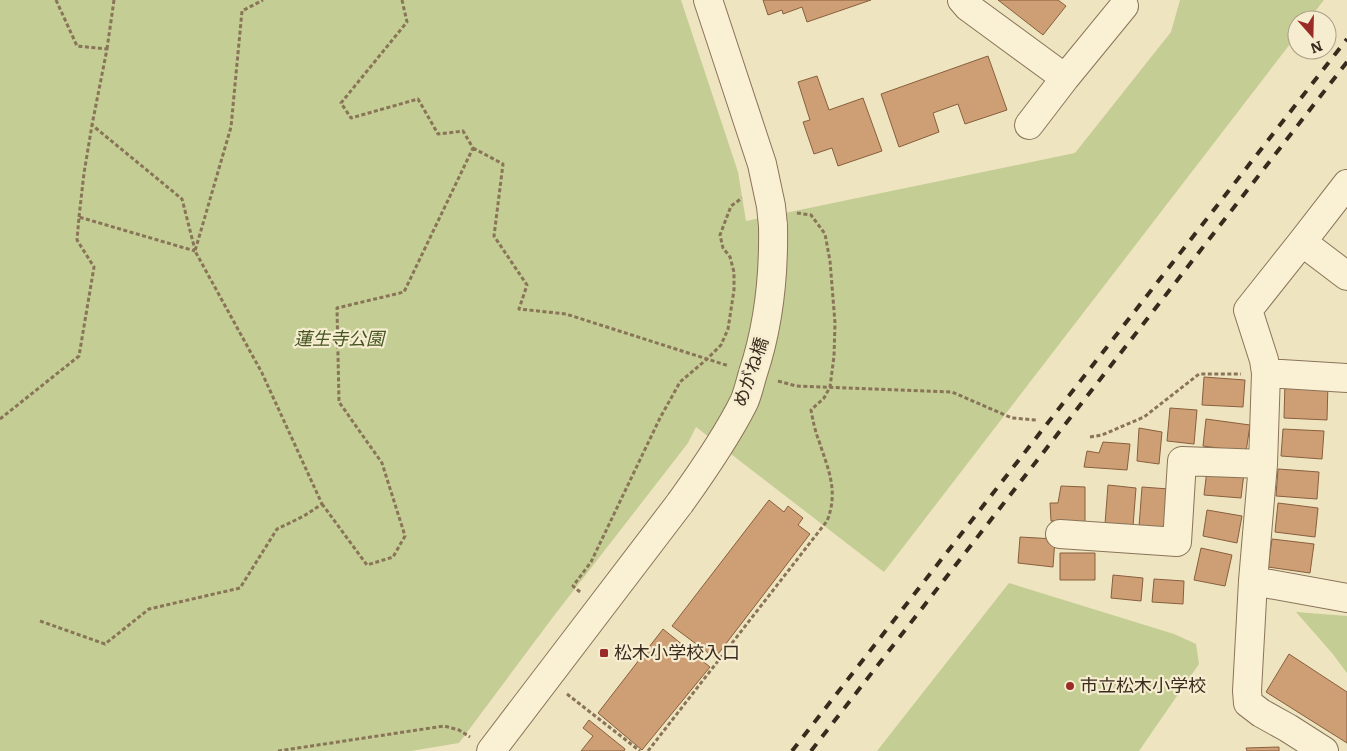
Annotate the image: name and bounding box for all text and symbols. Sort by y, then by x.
north arrow [1287,10,1337,60]
text: N [1308,37,1326,60]
park label: 蓮生寺公園 [294,324,387,351]
street label: めがね橋 [725,333,774,410]
place label: 松木小学校入口 [614,638,740,665]
marker: 松木小学校入口 [598,647,610,659]
place label: 市立松木小学校 [1080,671,1206,698]
marker: 市立松木小学校 [1064,680,1076,692]

